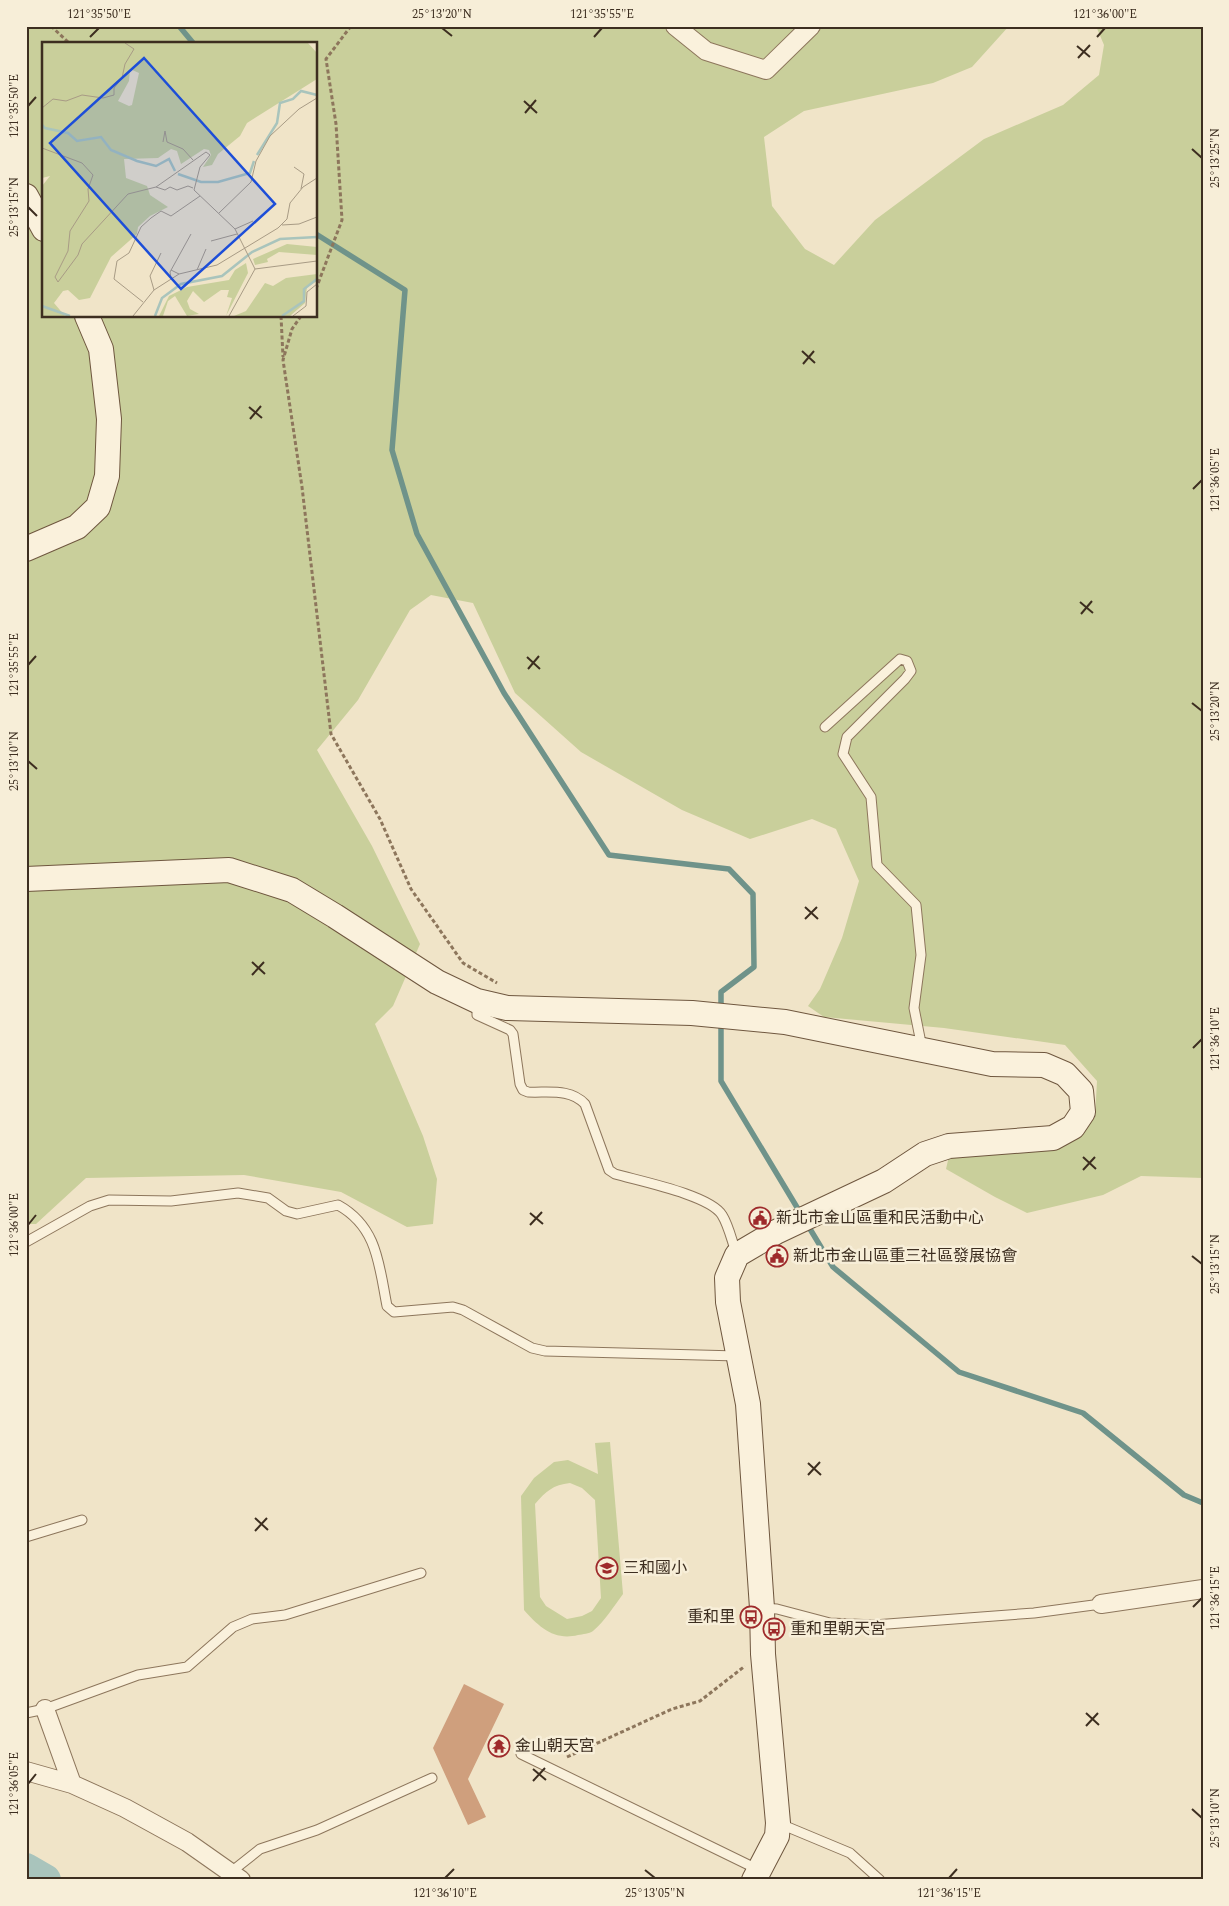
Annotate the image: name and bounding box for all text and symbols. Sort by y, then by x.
text: 121°35'50"E [67,5,131,24]
text: 25°13'20"N [412,5,472,24]
text: 121°35'55"E [570,5,634,24]
text: 121°36'00"E [1073,5,1137,24]
inset map [42,42,318,318]
text: 121°35'50"E [5,74,24,138]
text: 25°13'25"N [1206,128,1225,188]
text: 25°13'15"N [5,177,24,237]
text: 121°36'05"E [1206,448,1225,512]
text: 121°35'55"E [5,633,24,697]
text: 25°13'20"N [1206,681,1225,741]
text: 25°13'10"N [5,731,24,791]
text: 121°36'10"E [1206,1007,1225,1071]
text: 121°36'00"E [5,1193,24,1257]
public building icon: 新北市金山區重和民活動中心 [748,1206,772,1230]
place label: 新北市金山區重和民活動中心 [776,1206,984,1230]
text: 25°13'15"N [1206,1234,1225,1294]
public building icon: 新北市金山區重三社區發展協會 [765,1244,789,1268]
place label: 新北市金山區重三社區發展協會 [793,1244,1017,1268]
school or university icon: 三和國小 [595,1556,619,1580]
place label: 三和國小 [623,1556,687,1580]
text: 121°36'15"E [1206,1566,1225,1630]
place label: 重和里 [687,1605,735,1629]
bus stop icon: 重和里 [739,1605,763,1629]
bus stop icon: 重和里朝天宮 [762,1617,786,1641]
place label: 重和里朝天宮 [790,1617,886,1641]
temple icon: 金山朝天宮 [487,1734,511,1758]
place label: 金山朝天宮 [515,1734,595,1758]
text: 121°36'05"E [5,1752,24,1816]
text: 25°13'10"N [1206,1788,1225,1848]
text: 121°36'10"E [413,1884,477,1903]
text: 25°13'05"N [625,1884,685,1903]
text: 121°36'15"E [917,1884,981,1903]

